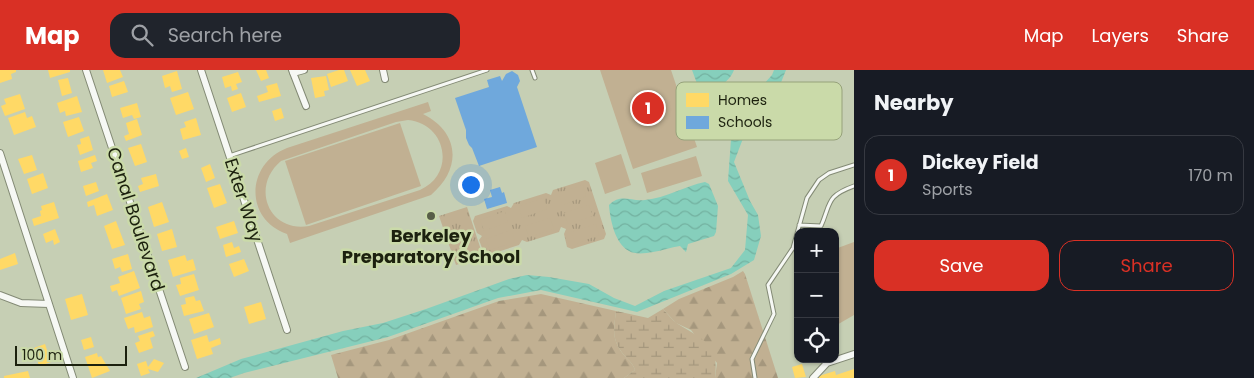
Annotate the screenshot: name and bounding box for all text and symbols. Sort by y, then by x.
search box [110,13,460,58]
text: Map [25,19,80,52]
icon: search [128,21,156,49]
text: Search here [168,22,282,49]
text: Map [1024,23,1064,48]
text: Layers [1092,23,1149,48]
text: Share [1177,23,1229,48]
legend [676,82,842,140]
text: Nearby [874,88,954,117]
pin: 1 [632,89,664,127]
text: Homes [718,90,767,110]
text: Schools [718,112,772,132]
street label: Canal Boulevard [101,144,171,294]
text: Dickey Field [922,149,1039,176]
street label: Exter Way [219,155,269,245]
text: 1 [888,164,894,187]
text: 170 m [1188,164,1233,187]
your location [458,172,484,198]
text: Sports [922,178,973,201]
marker: Berkeley Preparatory School [425,210,437,222]
place label: Berkeley Preparatory School [342,223,520,269]
map controls [794,228,839,363]
button: + [794,228,839,273]
button: Save [874,240,1049,291]
button: Share [1059,240,1234,291]
button: − [794,273,839,318]
button: locate [794,318,839,363]
scale bar [15,343,128,366]
text: 100 m [22,345,62,365]

